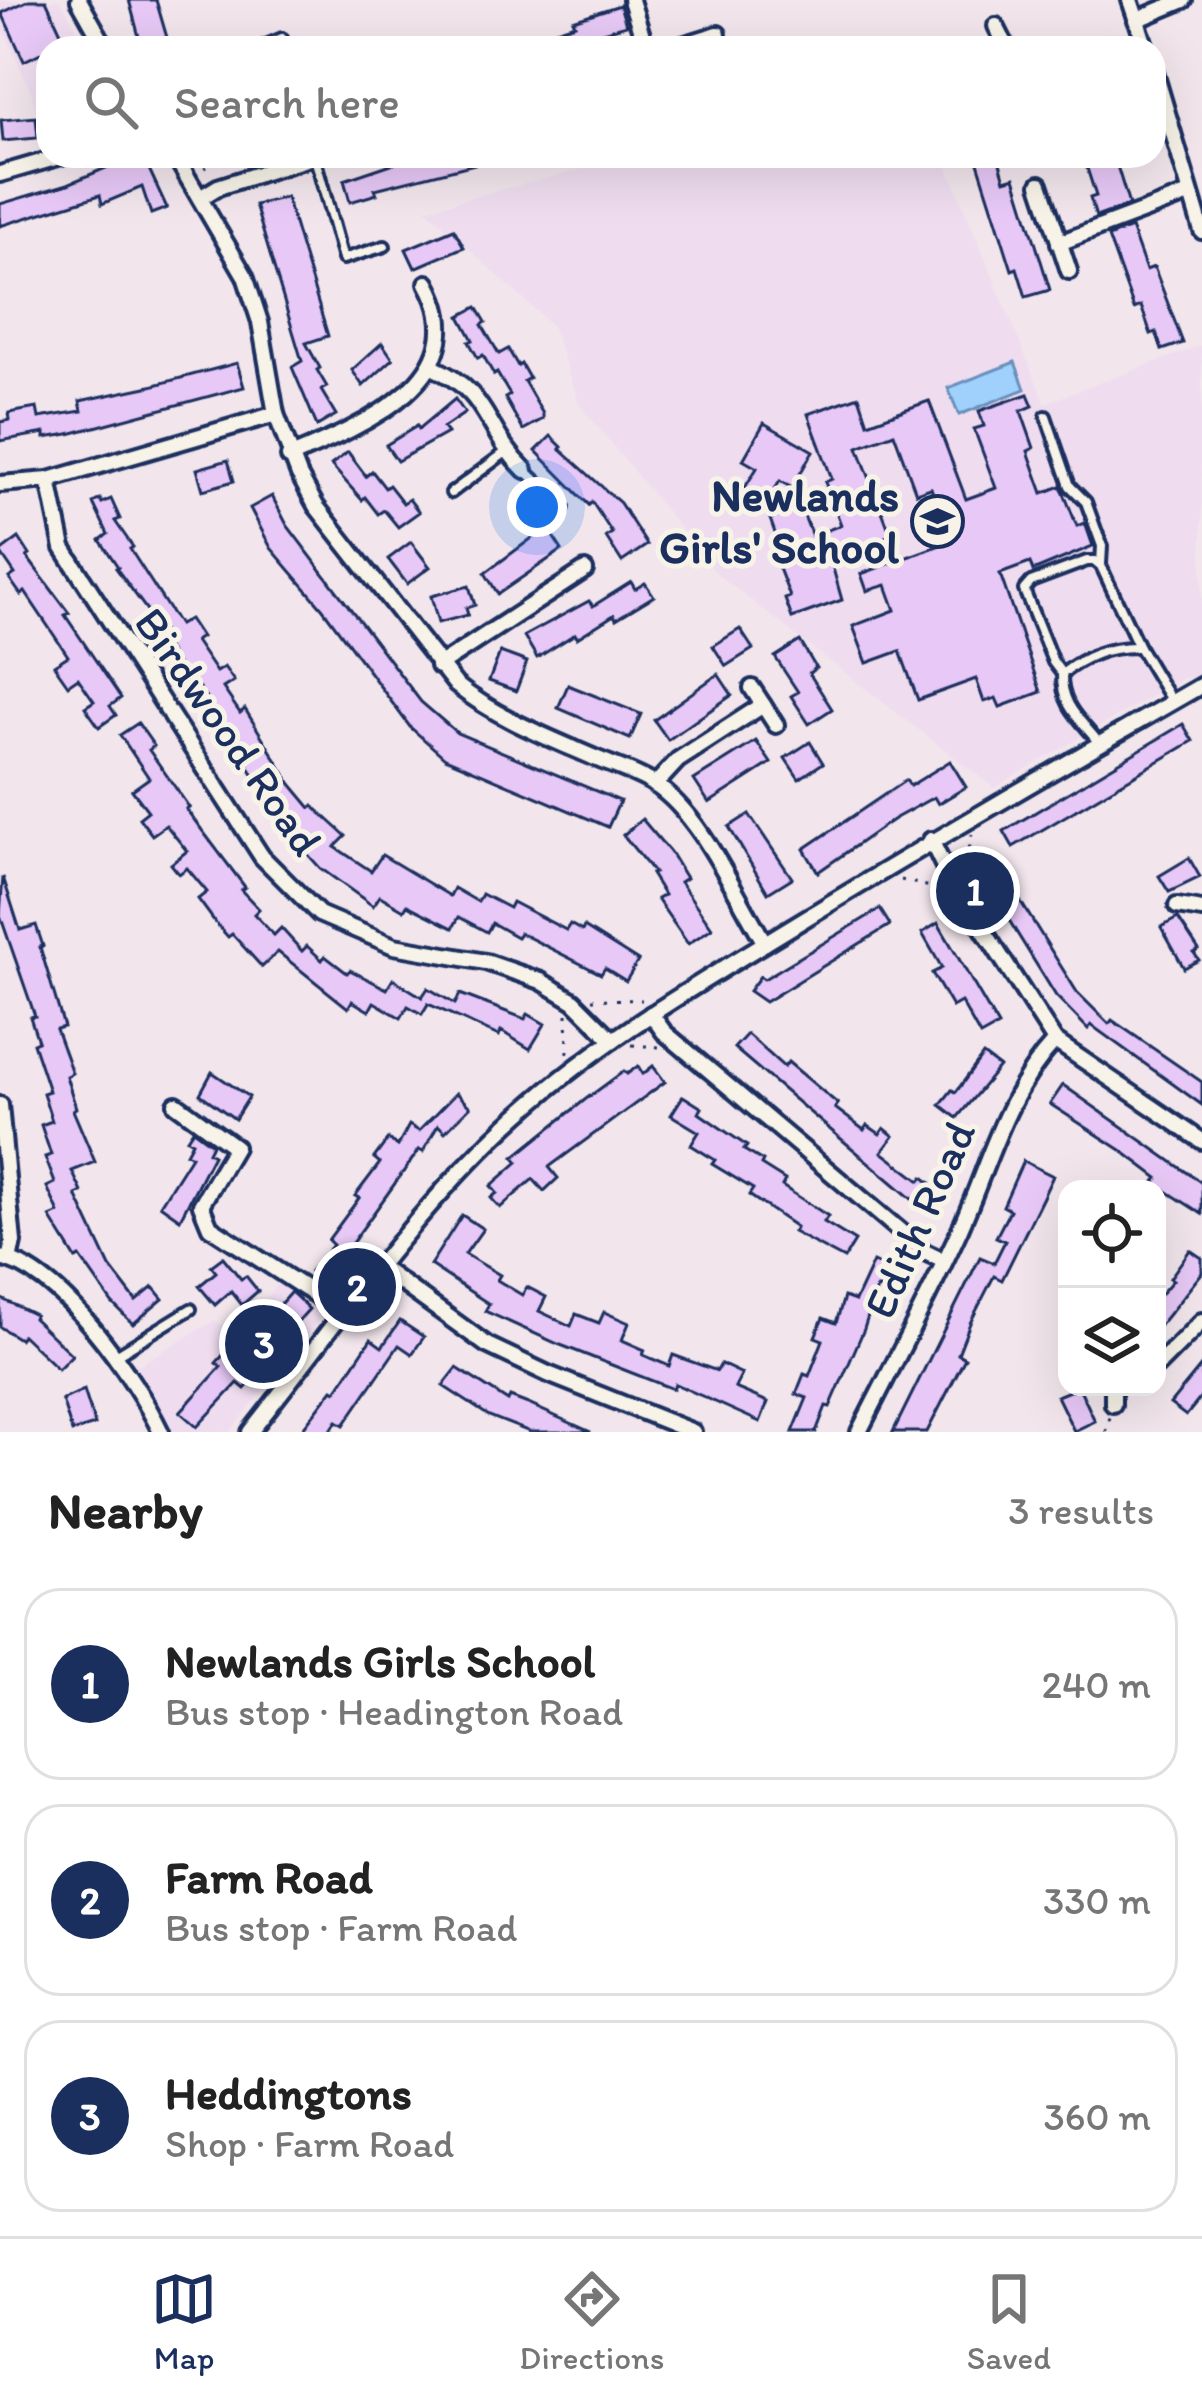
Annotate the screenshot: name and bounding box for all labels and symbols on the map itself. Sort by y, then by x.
place label: Newlands Girls' School [659,468,899,574]
your location [507,477,567,537]
school or university icon: Newlands Girls' School [910,493,966,549]
street label: Birdwood Road [124,597,334,865]
pin: 1 [936,846,1014,936]
street label: Edith Road [852,1112,987,1326]
pin: 2 [318,1242,396,1332]
pin: 3 [225,1299,303,1389]

